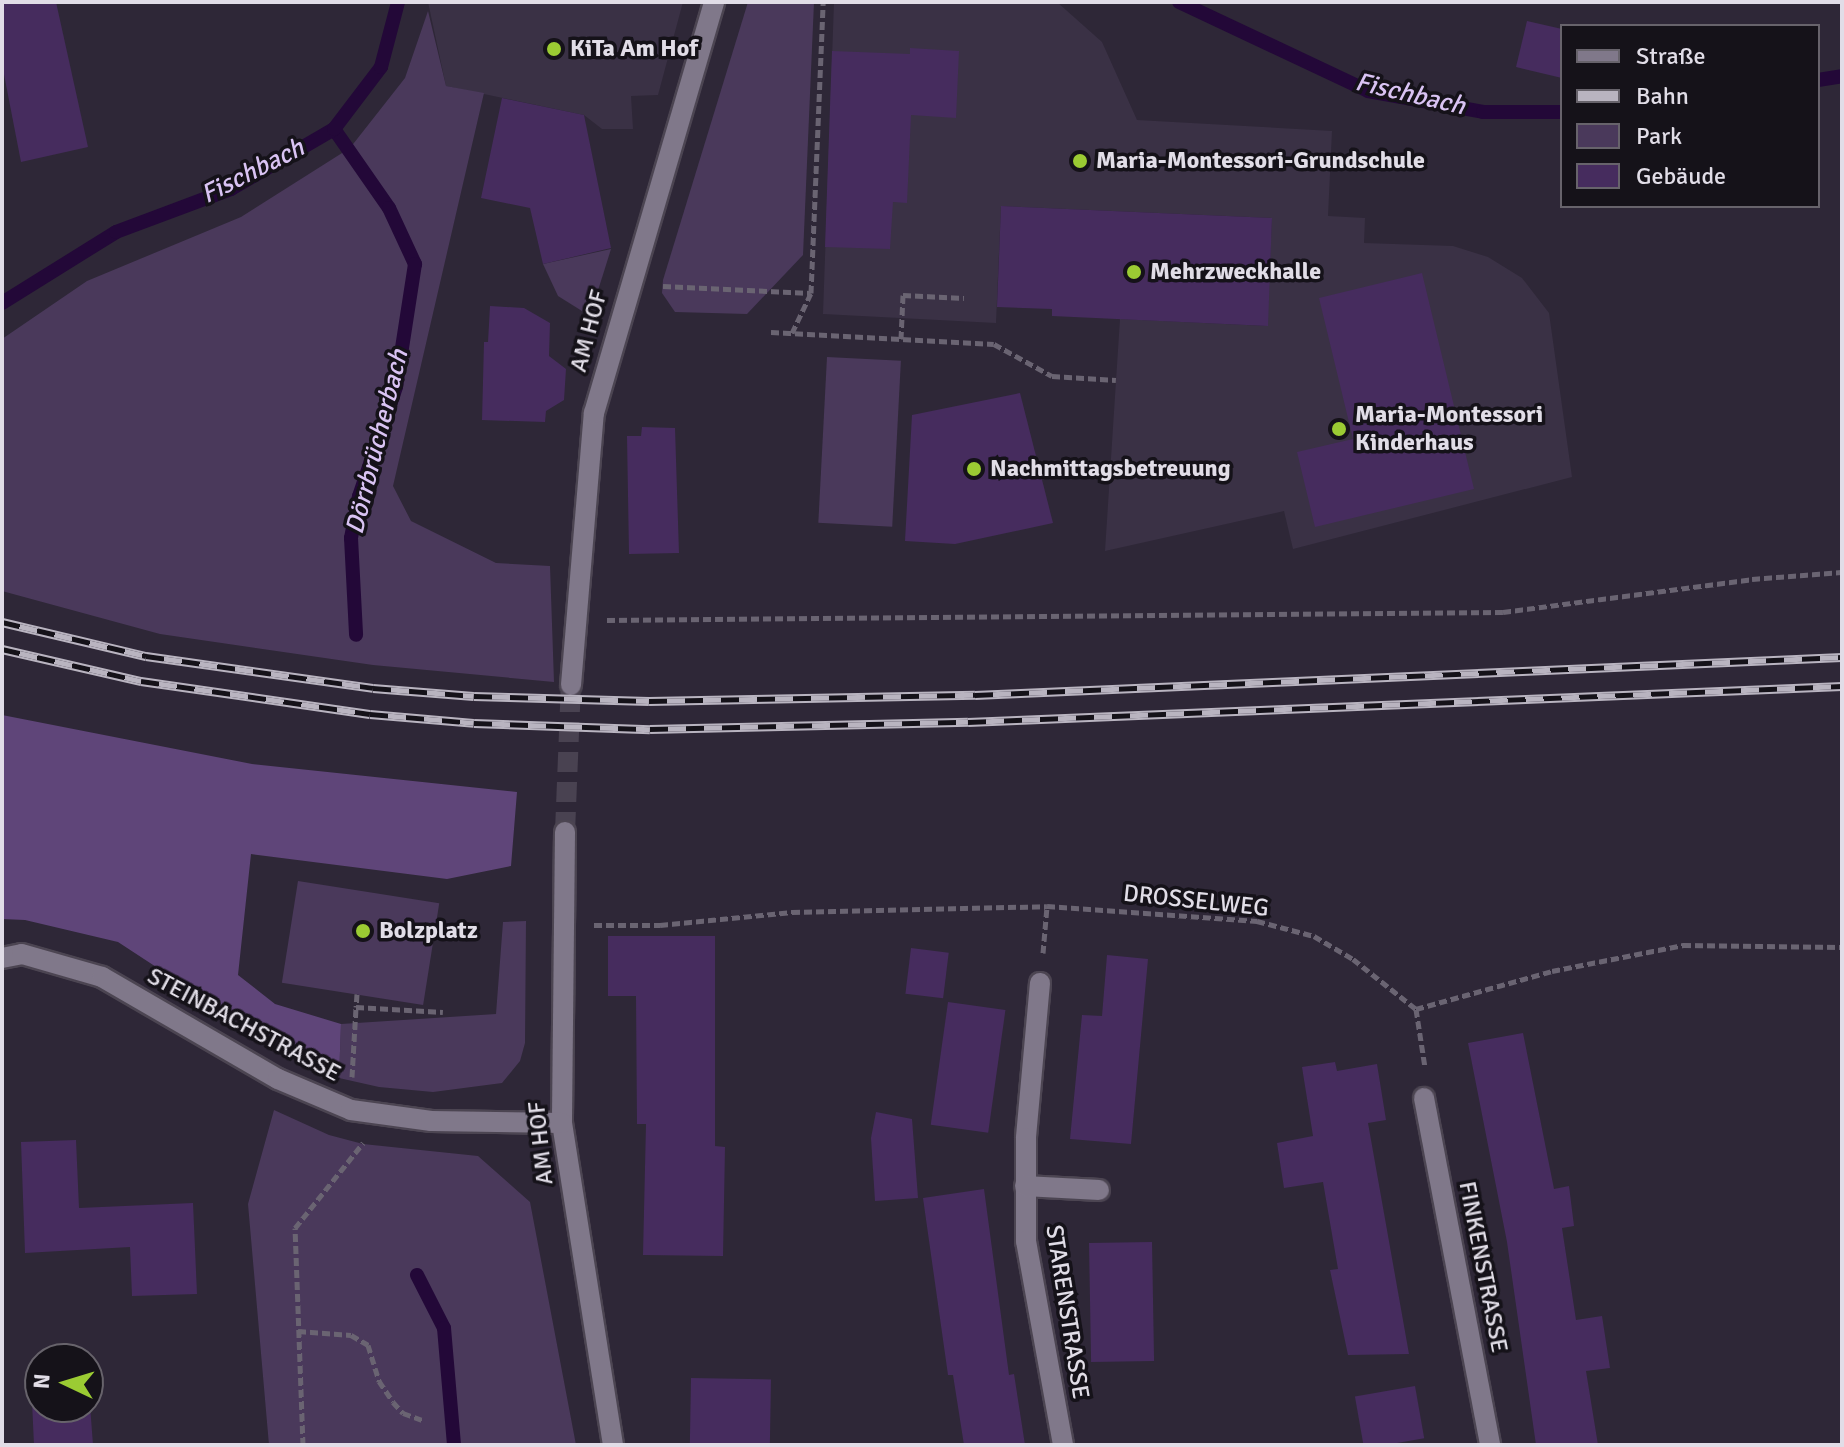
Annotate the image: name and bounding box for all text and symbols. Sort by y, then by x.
legend [1560,24,1820,208]
place label: KiTa Am Hof [570,35,698,63]
marker: KiTa Am Hof [545,40,563,58]
text: Straße [1636,41,1706,71]
water label: Fischbach [1352,67,1468,123]
text: Bahn [1636,81,1689,111]
text: Park [1636,121,1682,151]
water label: Fischbach [196,133,310,211]
place label: Maria-Montessori-Grundschule [1096,147,1425,175]
marker: Maria-Montessori-Grundschule [1071,152,1089,170]
text: Gebäude [1636,161,1726,191]
place label: Mehrzweckhalle [1150,258,1321,286]
marker: Mehrzweckhalle [1125,263,1143,281]
street label: AM HOF [564,287,614,375]
water label: Dörrbrücherbach [340,346,416,538]
place label: Maria-Montessori Kinderhaus [1355,401,1543,457]
marker: Maria-Montessori Kinderhaus [1330,420,1348,438]
place label: Nachmittagsbetreuung [990,455,1231,483]
marker: Nachmittagsbetreuung [965,460,983,478]
street label: DROSSELWEG [1122,879,1270,923]
place label: Bolzplatz [379,917,478,945]
marker: Bolzplatz [354,922,372,940]
street label: STEINBACHSTRASSE [142,962,346,1088]
street label: AM HOF [522,1100,560,1186]
street label: FINKENSTRASSE [1452,1179,1514,1355]
street label: STARENSTRASSE [1039,1223,1095,1401]
north arrow [24,1343,104,1423]
text: N [28,1373,56,1390]

